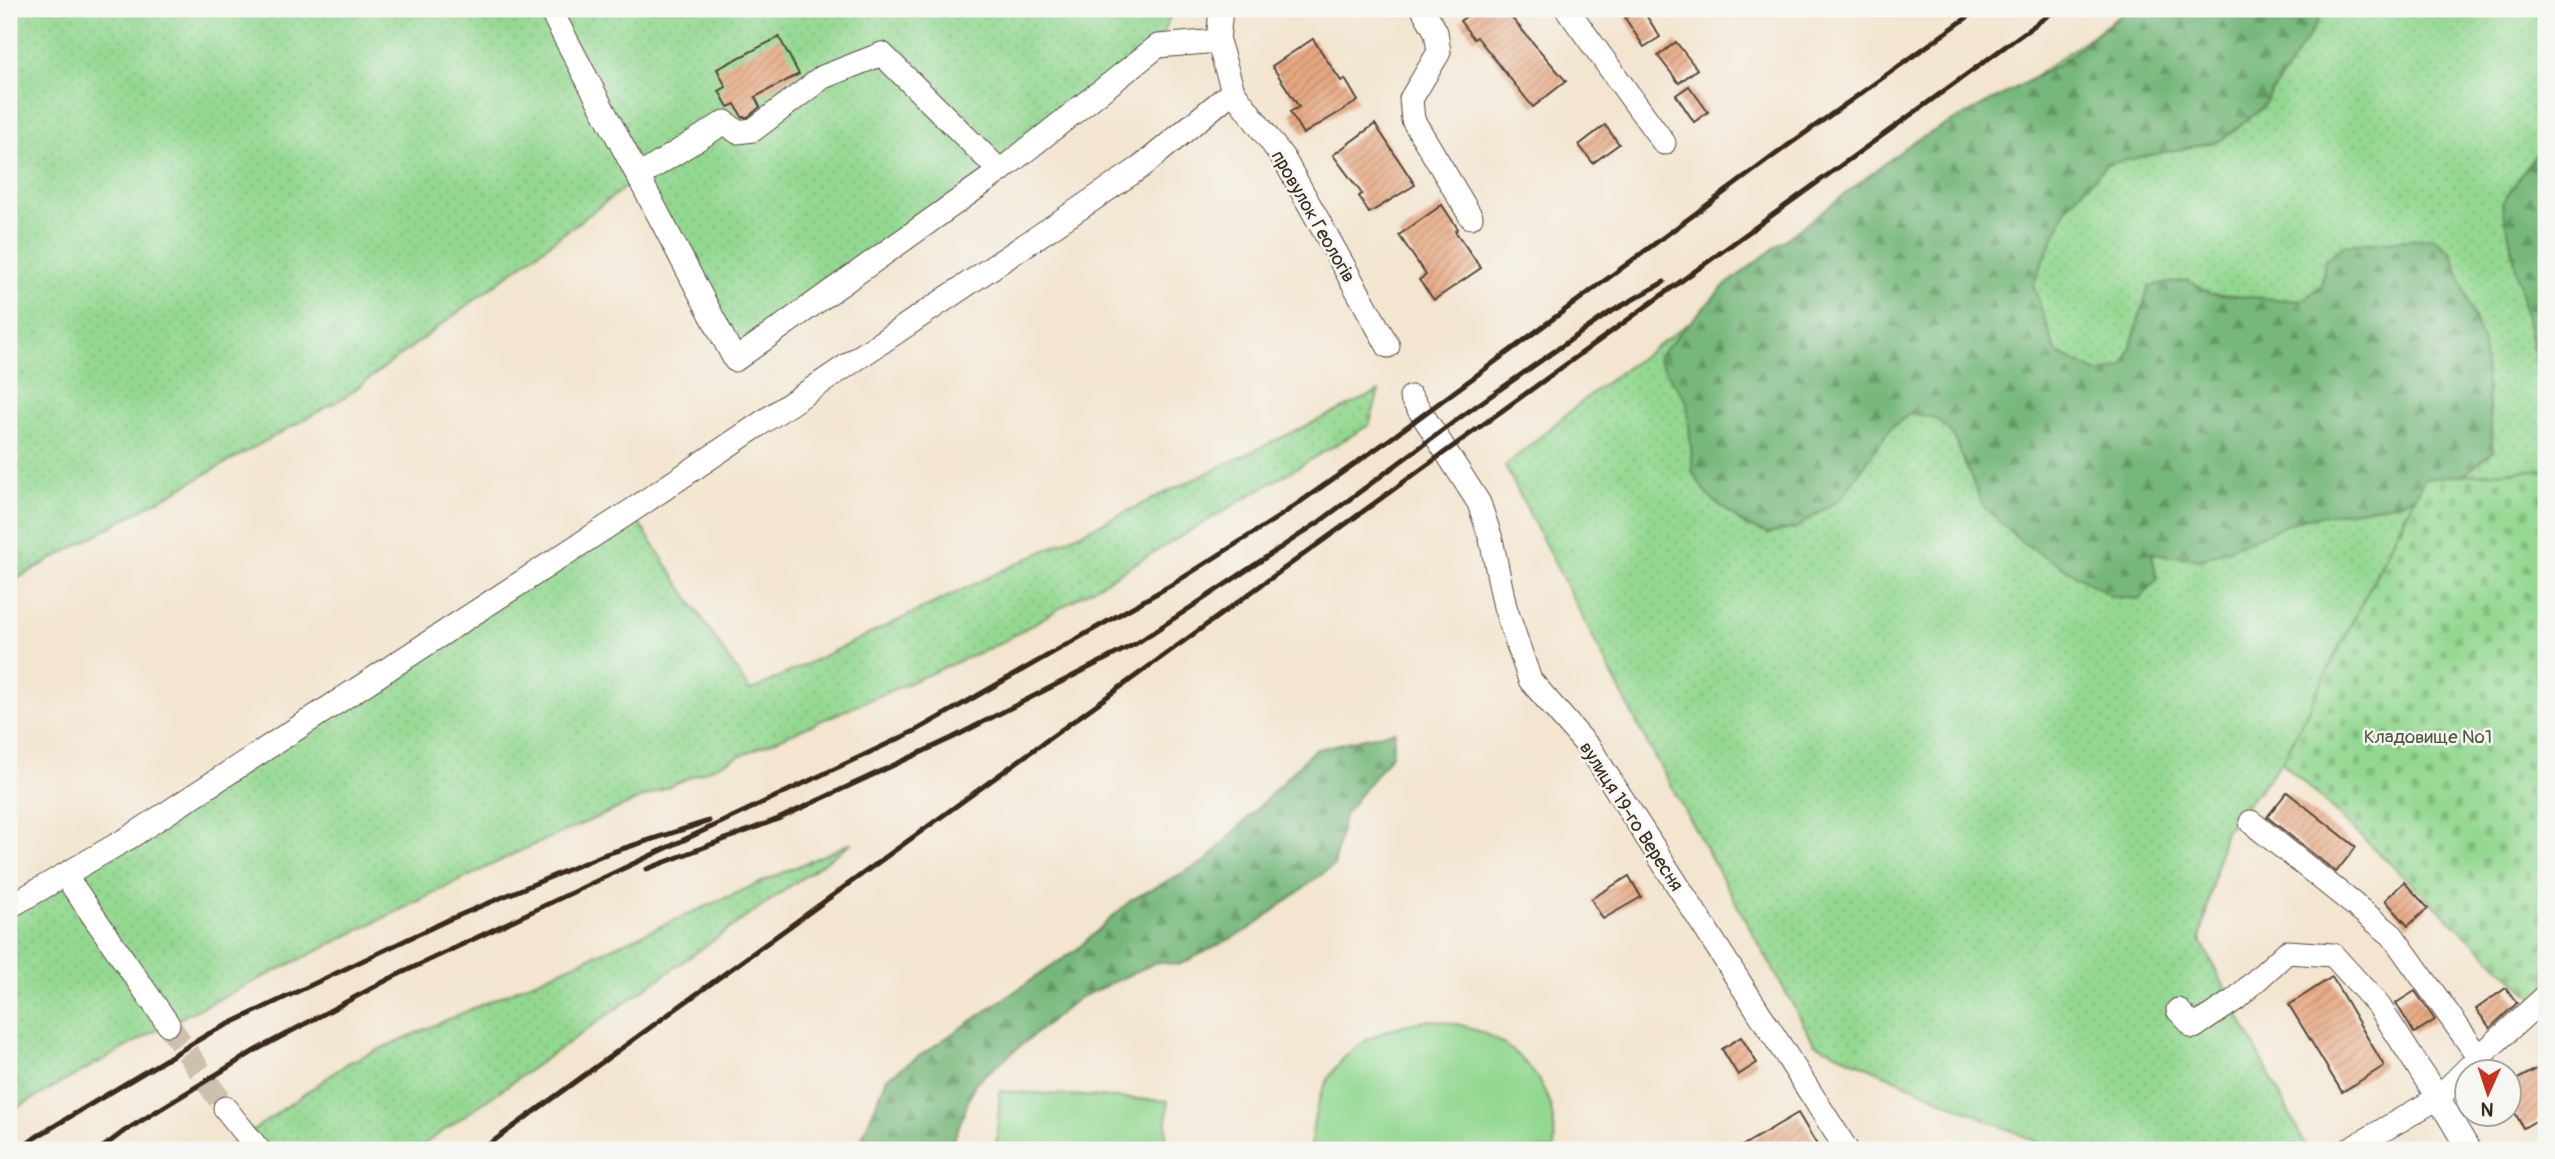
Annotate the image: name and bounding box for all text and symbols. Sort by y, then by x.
street label: провулок Геологів [1266,146,1361,287]
park label: Кладовище №1 [2364,725,2492,749]
street label: вулиця 19-го Вересня [1574,737,1689,896]
north arrow [2454,1058,2524,1128]
text: N [2480,1097,2494,1121]

